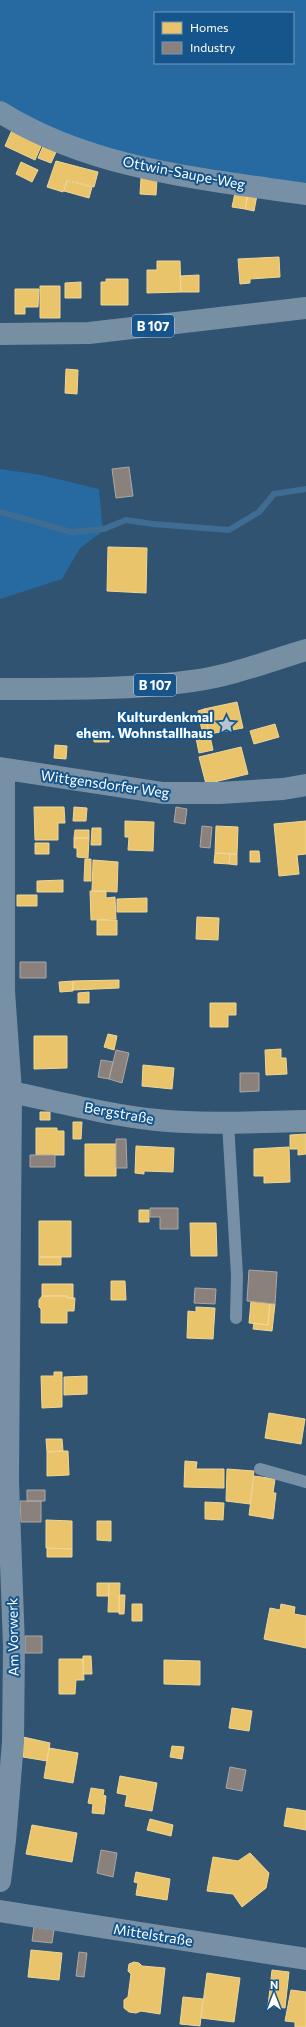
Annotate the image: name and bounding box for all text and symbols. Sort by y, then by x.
legend [154,12,294,64]
text: Homes [190,20,228,34]
text: Industry [190,40,235,54]
street label: Ottwin-Saupe-Weg [122,152,247,193]
road number: B 107 [132,315,174,337]
road number: B 107 [134,674,176,696]
place label: Kulturdenkmal ehem. Wohnstallhaus [76,708,213,741]
place icon: Kulturdenkmal ehem. Wohnstallhaus [216,715,236,735]
street label: Wittgensdorfer Weg [40,766,171,801]
street label: Bergstraße [83,1098,155,1127]
street label: Am Vorwerk [3,1597,22,1676]
street label: Mittelstraße [112,1920,194,1949]
north arrow [254,1975,294,2015]
text: N [270,1978,278,1991]

